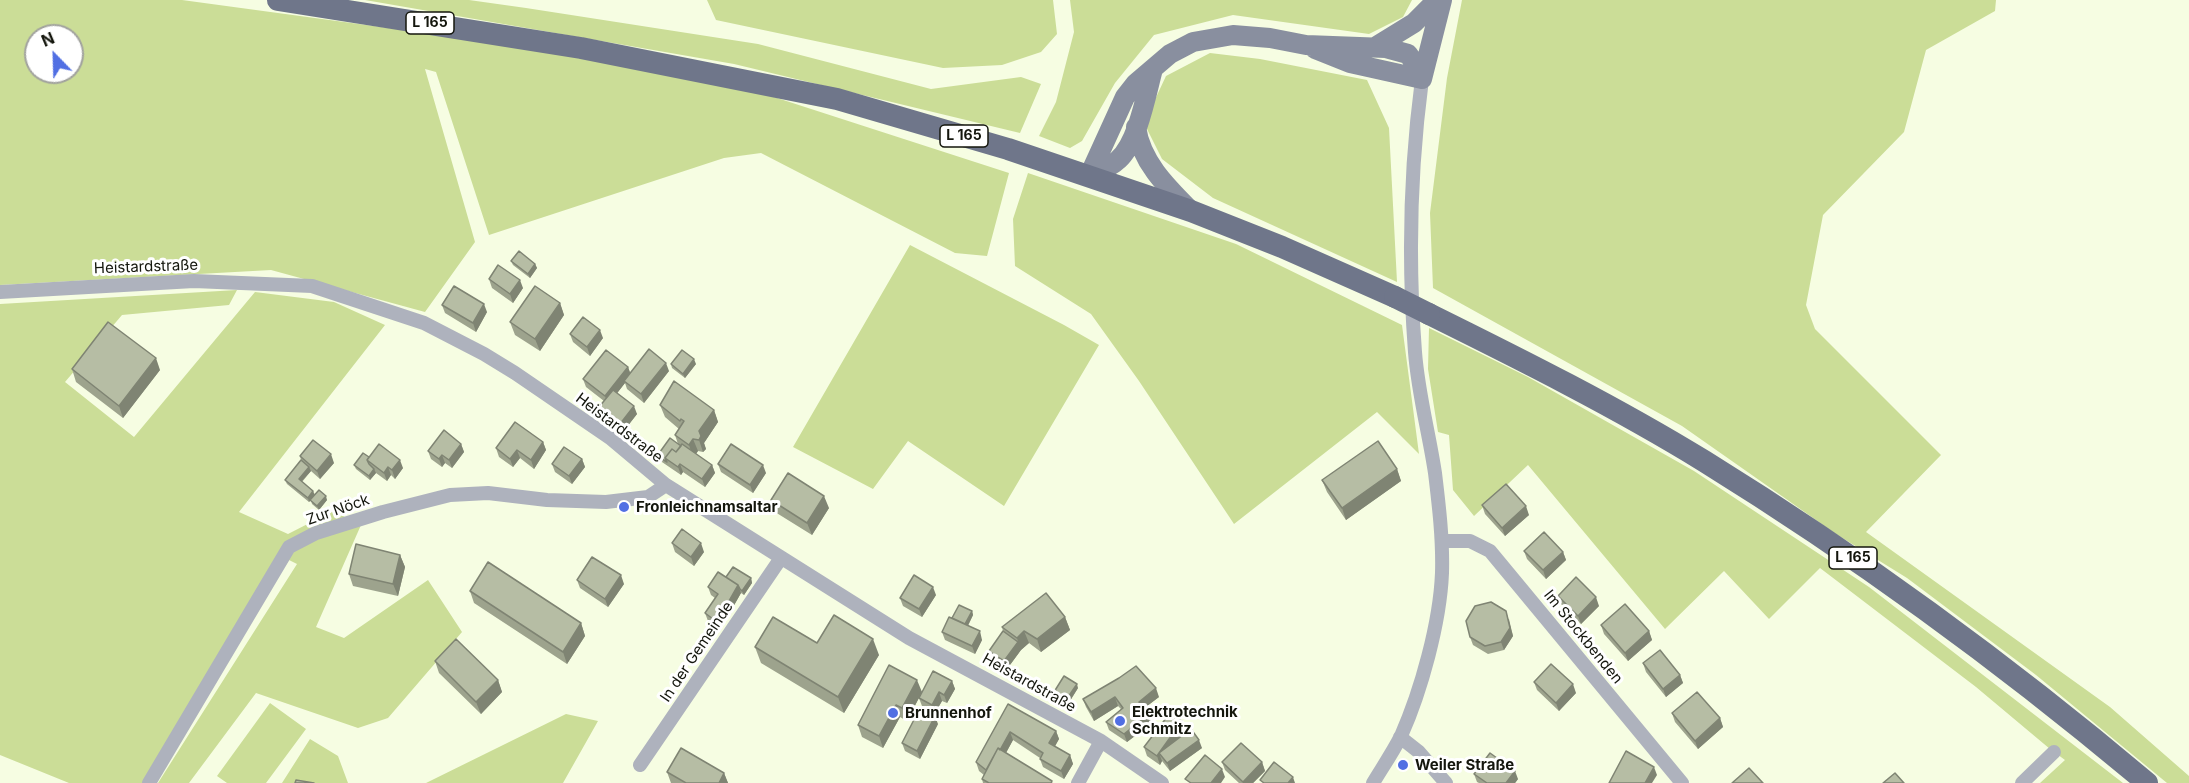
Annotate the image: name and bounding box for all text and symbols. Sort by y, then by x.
road number: L 165 [406,12,454,34]
north arrow [24,24,84,84]
text: N [38,28,57,51]
road number: L 165 [940,125,988,147]
street label: Heistardstraße [94,256,198,278]
street label: Heistardstraße [572,389,666,467]
street label: Zur Nöck [304,491,372,529]
place label: Fronleichnamsaltar [636,498,778,516]
marker: Fronleichnamsaltar [617,500,631,514]
road number: L 165 [1829,547,1877,569]
street label: Im Stockbenden [1540,587,1626,687]
street label: In der Gemeinde [657,598,737,706]
street label: Heistardstraße [979,650,1079,716]
place label: Elektrotechnik Schmitz [1132,703,1238,738]
place label: Brunnenhof [905,704,992,722]
marker: Brunnenhof [886,706,900,720]
marker: Elektrotechnik Schmitz [1113,714,1127,728]
place label: Weiler Straße [1415,756,1514,774]
marker: Weiler Straße [1396,758,1410,772]

